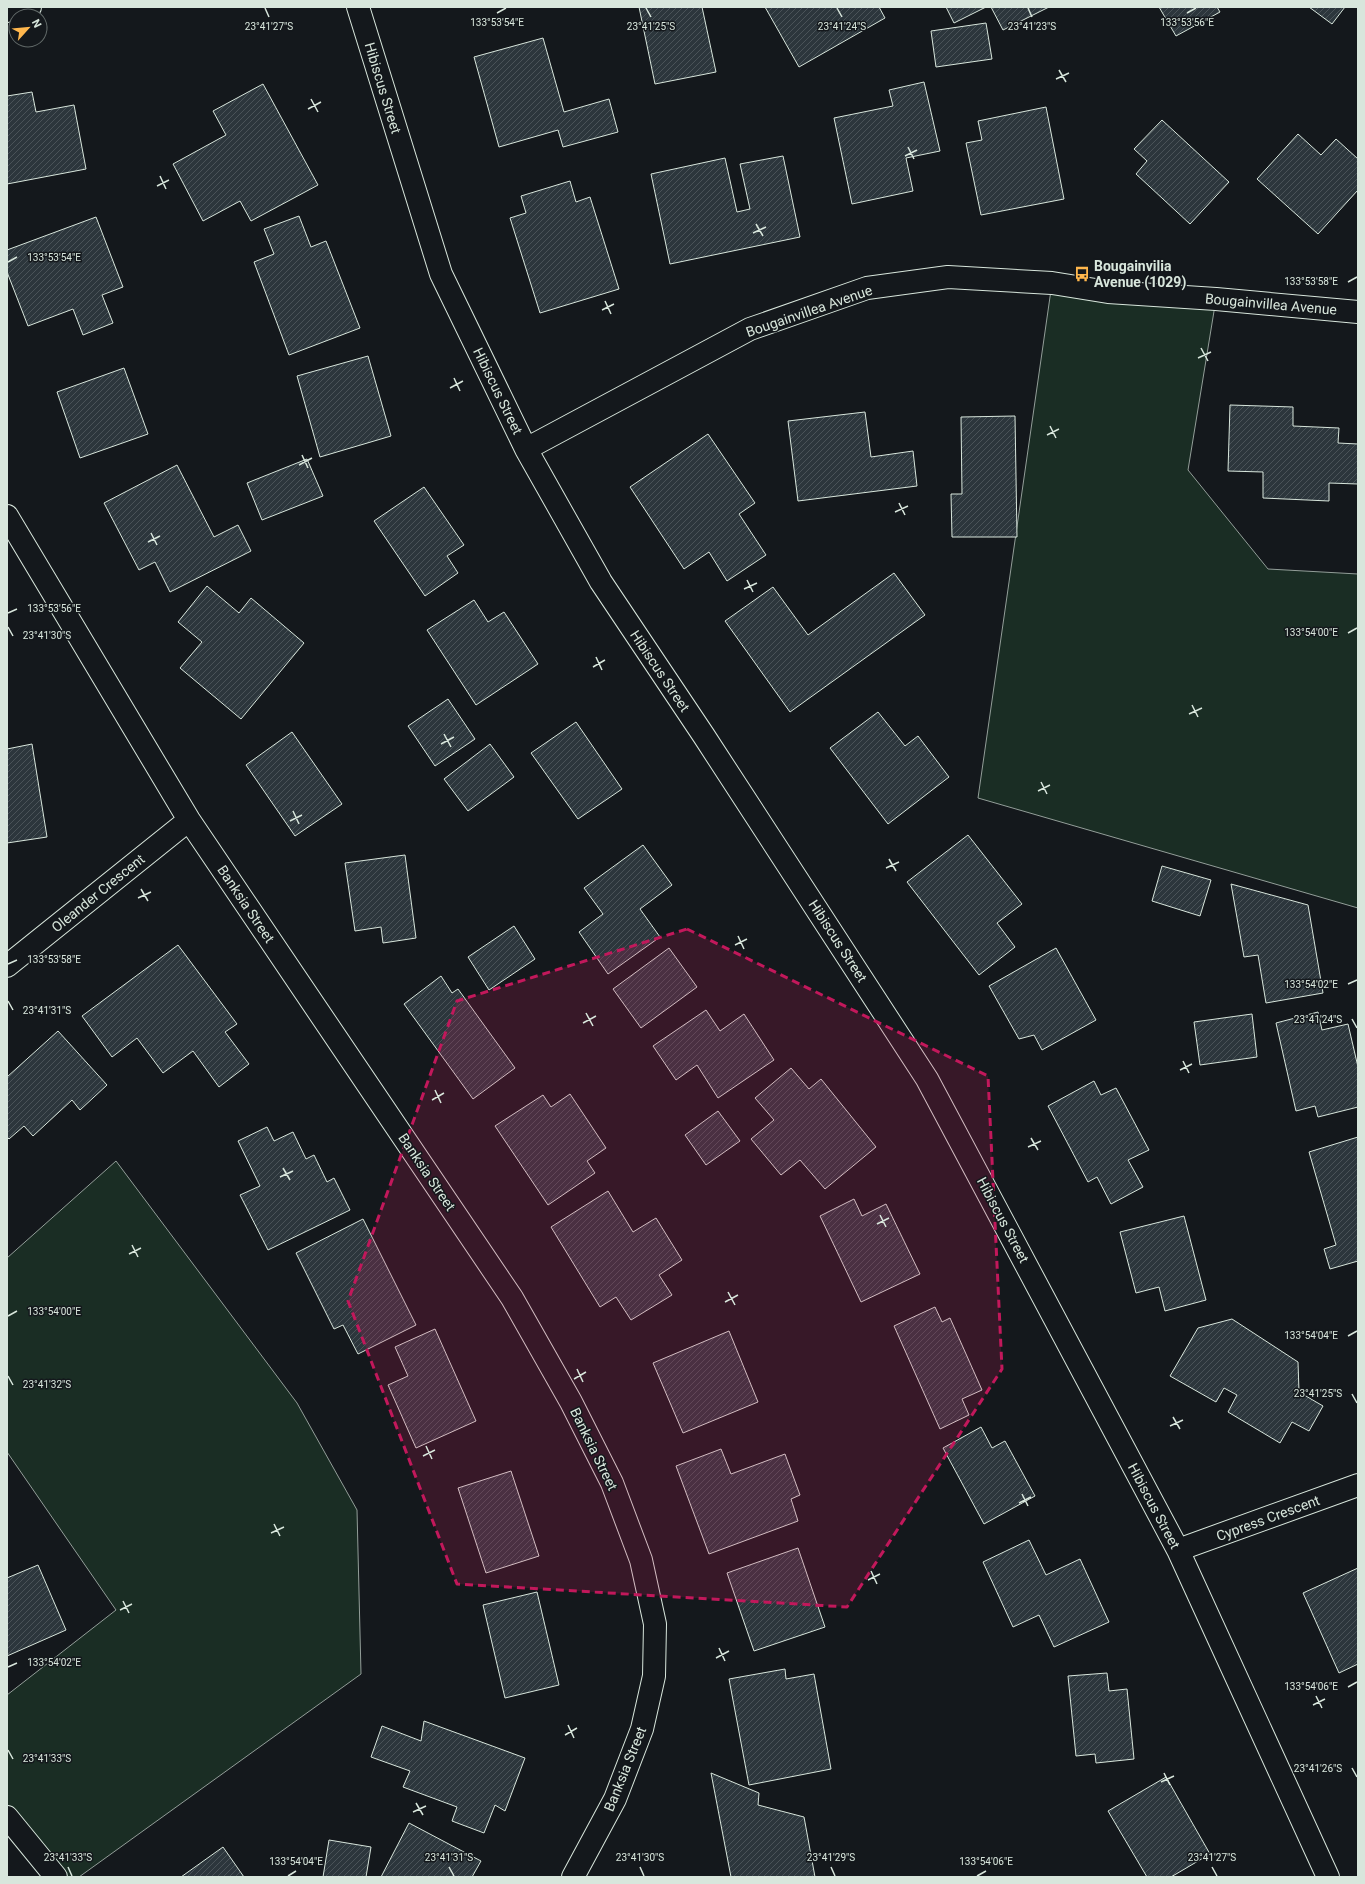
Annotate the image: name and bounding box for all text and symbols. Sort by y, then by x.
north arrow [8,8,48,48]
text: N [29,17,44,30]
text: 133°53'54"E [470,17,524,28]
text: 133°53'56"E [1160,17,1214,28]
text: 23°41'27"S [245,21,293,32]
text: 23°41'25"S [627,21,675,32]
text: 23°41'24"S [818,21,866,32]
text: 23°41'23"S [1008,21,1056,32]
street label: Hibiscus Street [362,40,405,136]
text: 133°53'54"E [27,252,81,263]
place label: Bougainvilia Avenue (1029) [1094,258,1186,291]
bus stop icon: Bougainvilia Avenue (1029) [1073,265,1091,283]
text: 133°53'58"E [1284,276,1338,287]
street label: Bougainvillea Avenue [744,282,874,340]
street label: Bougainvillea Avenue [1204,290,1338,318]
street label: Hibiscus Street [470,345,526,437]
text: 133°53'56"E [27,603,81,614]
street label: Hibiscus Street [627,627,693,715]
text: 133°54'00"E [1284,627,1338,638]
text: 23°41'30"S [23,630,71,641]
street label: Oleander Crescent [48,850,148,935]
street label: Banksia Street [214,862,278,946]
street label: Hibiscus Street [806,897,871,985]
text: 133°53'58"E [27,954,81,965]
text: 133°54'02"E [1284,979,1338,990]
text: 23°41'31"S [23,1005,71,1016]
text: 23°41'24"S [1294,1014,1342,1025]
street label: Banksia Street [395,1130,459,1214]
street label: Hibiscus Street [974,1174,1032,1266]
text: 133°54'00"E [27,1306,81,1317]
text: 133°54'04"E [1284,1330,1338,1341]
text: 23°41'32"S [23,1379,71,1390]
text: 23°41'25"S [1294,1388,1342,1399]
street label: Banksia Street [567,1405,621,1493]
street label: Hibiscus Street [1125,1460,1183,1552]
street label: Cypress Crescent [1214,1492,1322,1544]
text: 133°54'02"E [27,1657,81,1668]
text: 133°54'06"E [1284,1681,1338,1692]
street label: Banksia Street [601,1724,649,1814]
text: 23°41'33"S [23,1753,71,1764]
text: 23°41'26"S [1294,1763,1342,1774]
text: 23°41'33"S [44,1852,92,1863]
text: 23°41'31"S [425,1852,473,1863]
text: 23°41'30"S [616,1852,664,1863]
text: 23°41'29"S [807,1852,855,1863]
text: 23°41'27"S [1188,1852,1236,1863]
text: 133°54'04"E [269,1856,323,1867]
text: 133°54'06"E [959,1856,1013,1867]

